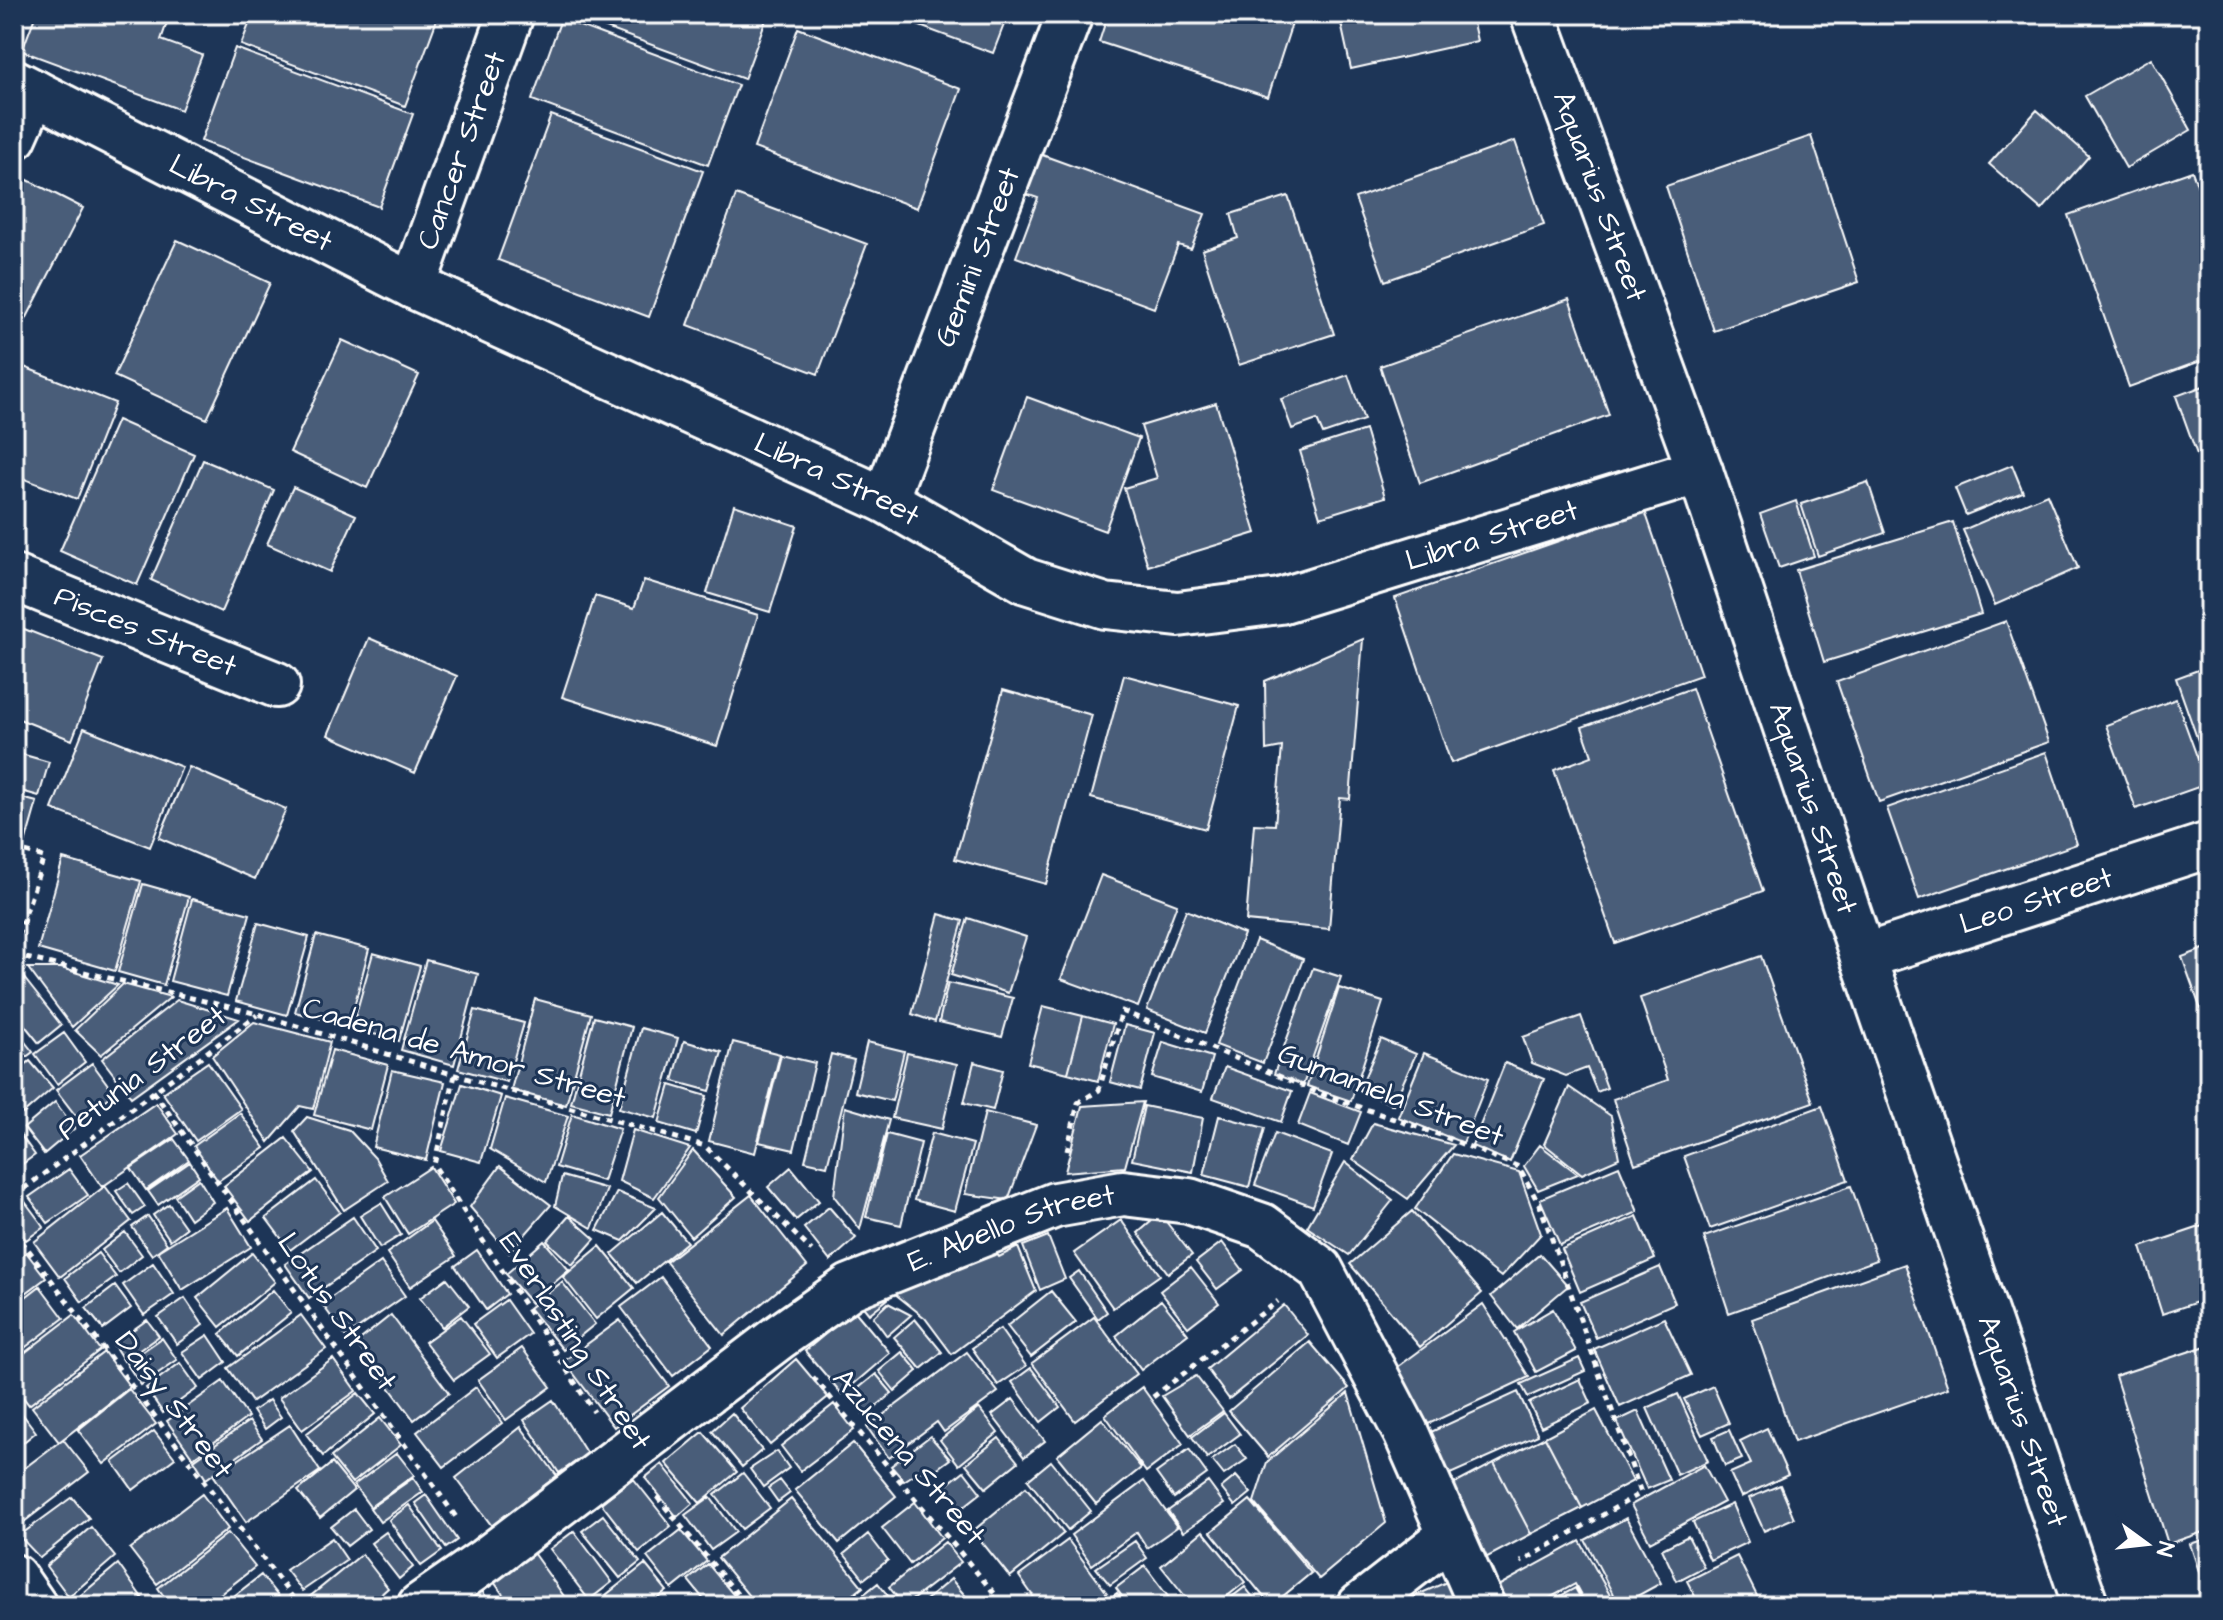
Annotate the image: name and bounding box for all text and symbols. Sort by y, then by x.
street label: Cancer Street [407,46,517,255]
street label: Aquarius Street [1542,85,1657,307]
street label: Libra Street [162,144,340,262]
street label: Gemini Street [924,161,1031,353]
street label: Libra Street [747,422,927,537]
street label: Libra Street [1400,489,1584,582]
street label: Pisces Street [48,576,243,687]
street label: Aquarius Street [1758,696,1868,920]
street label: Leo Street [1954,857,2118,945]
street label: Cadena de Amor Street [297,987,631,1119]
street label: Petunia Street [49,995,235,1151]
street label: Gumamela Street [1272,1033,1510,1157]
street label: E. Abello Street [902,1174,1118,1283]
street label: Lotus Street [267,1224,407,1400]
street label: Everlasting Street [488,1224,661,1459]
street label: Aquarius Street [1967,1310,2078,1533]
street label: Daisy Street [104,1322,244,1488]
street label: Azucena Street [822,1359,996,1555]
north arrow [2107,1504,2187,1584]
text: N [2148,1538,2182,1560]

